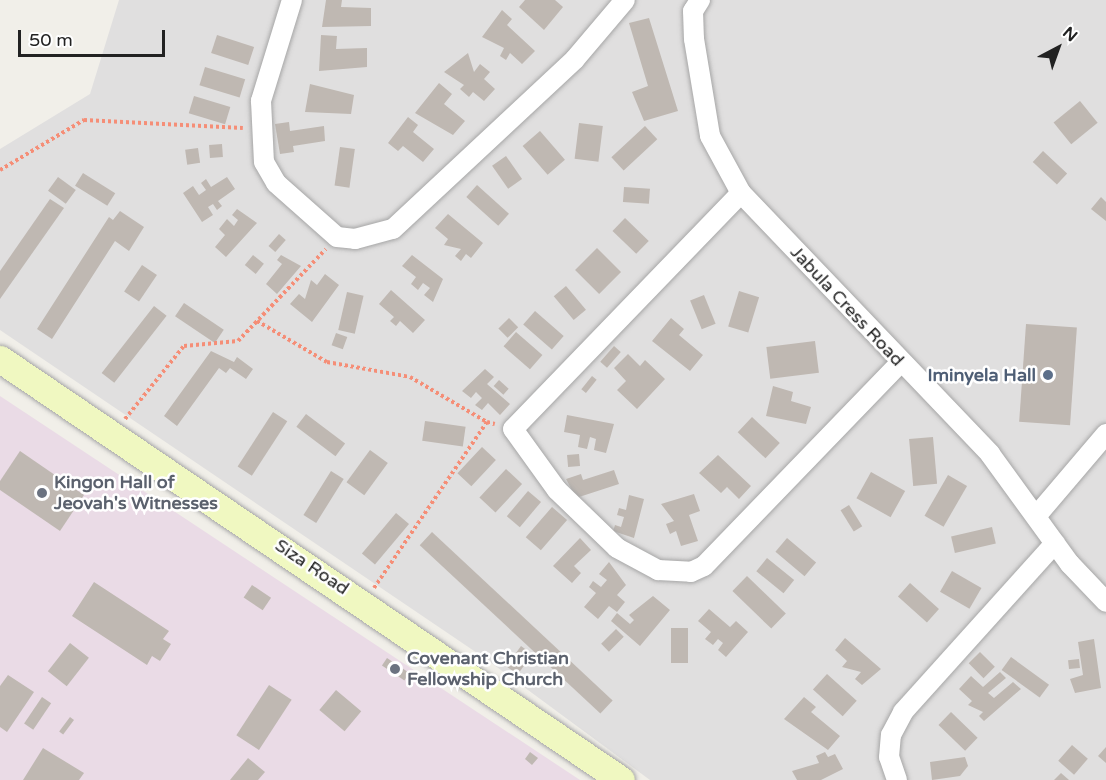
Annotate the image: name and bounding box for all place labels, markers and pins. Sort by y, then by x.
place label: Iminyela Hall [928,364,1036,386]
marker: Iminyela Hall [1041,368,1055,382]
place label: Kingon Hall of Jeovah's Witnesses [54,472,218,514]
marker: Kingon Hall of Jeovah's Witnesses [35,486,49,500]
place label: Covenant Christian Fellowship Church [407,648,569,690]
marker: Covenant Christian Fellowship Church [388,662,402,676]

